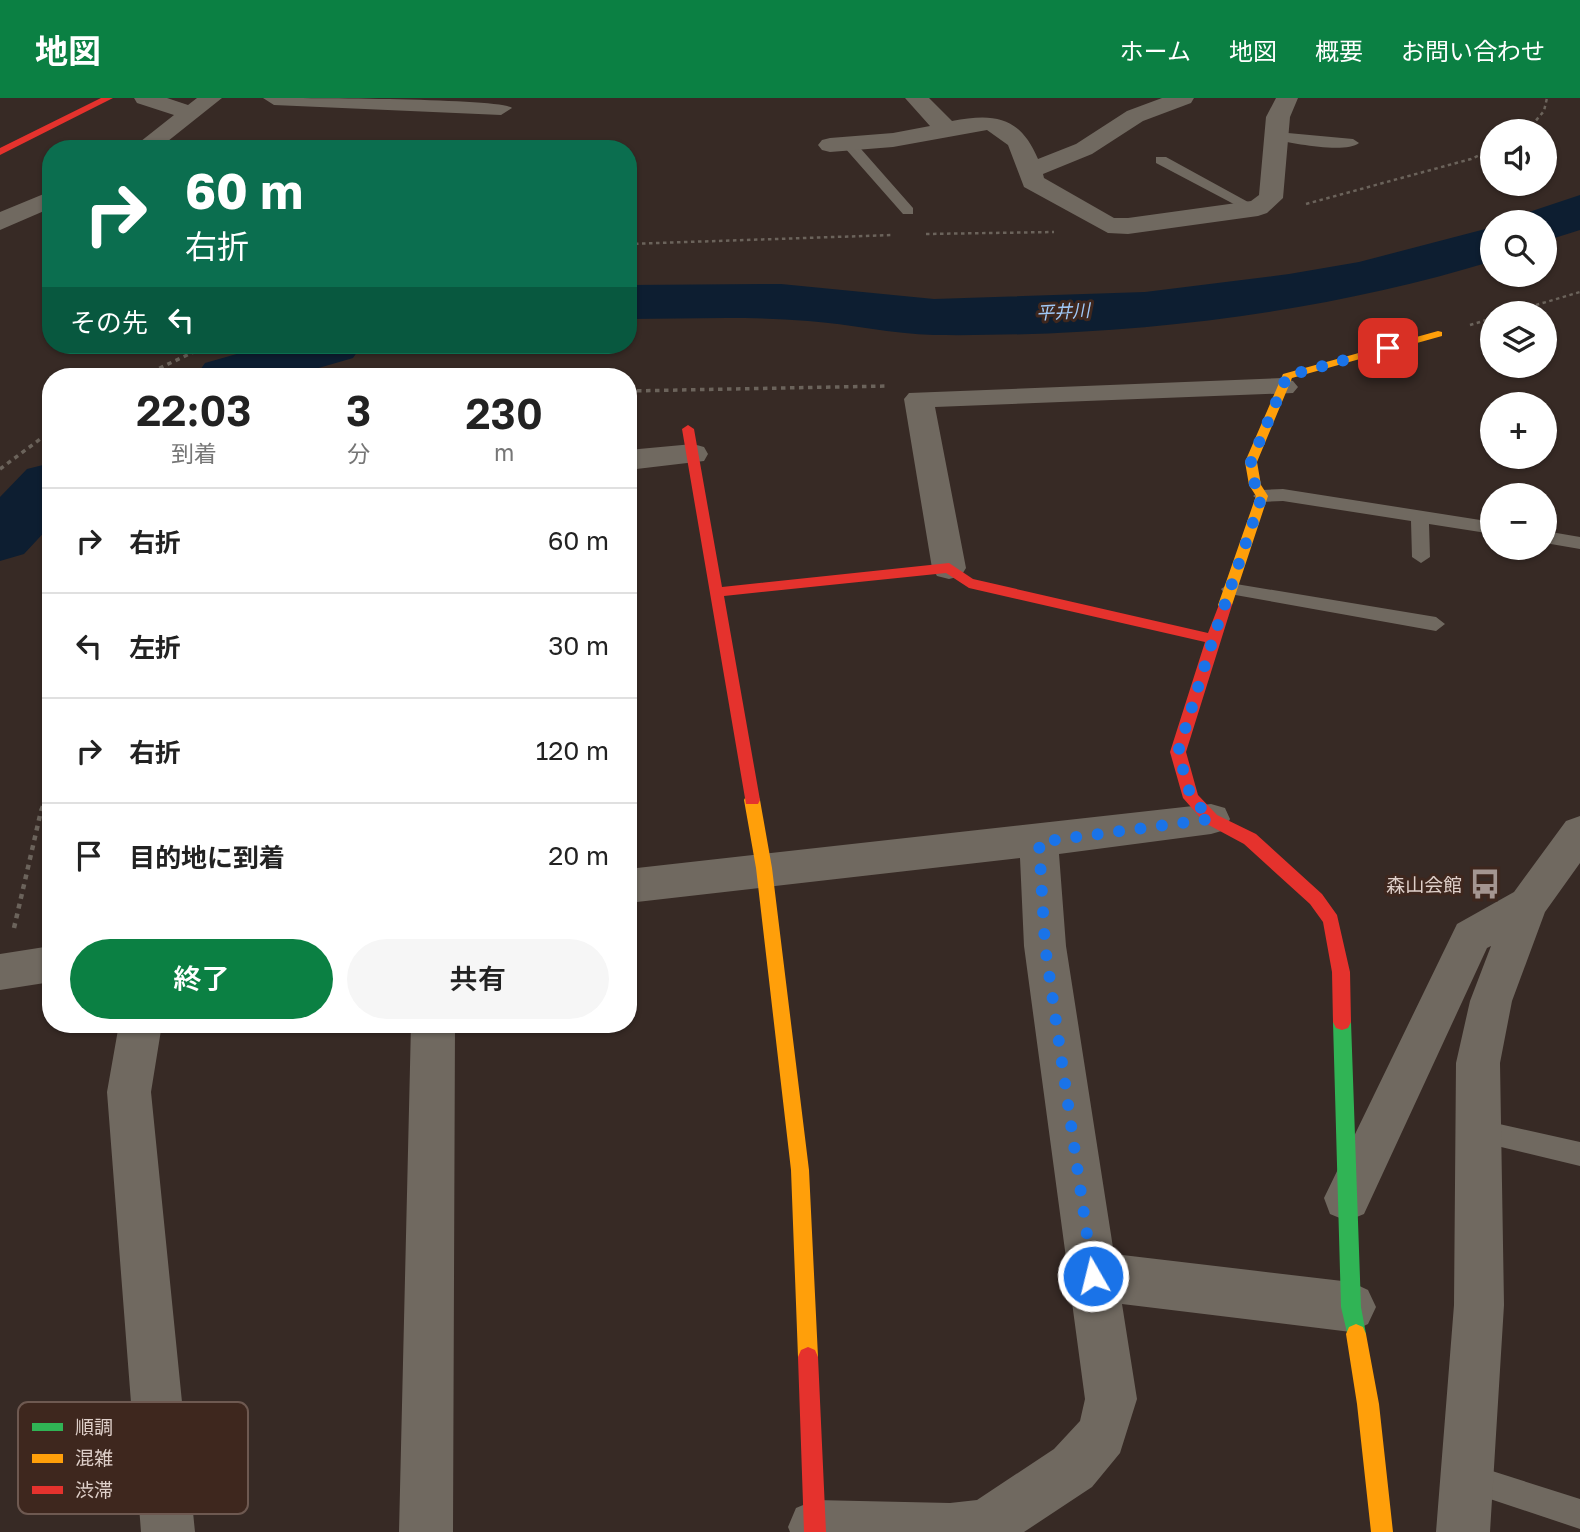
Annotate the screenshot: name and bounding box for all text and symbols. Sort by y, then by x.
text: 地図 [35,31,101,70]
text: ホーム [1120,36,1191,65]
text: 地図 [1229,36,1277,65]
text: 概要 [1315,36,1363,65]
text: お問い合わせ [1401,36,1545,65]
map controls [1480,119,1557,560]
button: sound [1480,119,1557,196]
text: 60 m [185,161,303,220]
icon: right [70,168,161,259]
button: search [1480,210,1557,287]
text: 右折 [185,227,249,265]
water label: 平井川 [1035,298,1093,323]
icon: left [162,301,200,339]
button: layers [1480,301,1557,378]
text: その先 [70,307,148,338]
pin [1358,318,1418,378]
icon: arrive [1369,329,1407,367]
text: 22:03 [136,385,252,435]
text: 3 [346,385,371,435]
text: 230 [465,388,543,438]
button: + [1480,392,1557,469]
text: m [494,438,514,466]
text: 到着 [171,439,217,467]
text: 分 [347,439,370,467]
button: − [1480,483,1557,560]
icon: right [70,522,108,560]
text: 60 m [548,525,609,556]
text: 右折 [129,527,181,558]
icon: left [70,627,108,665]
text: 30 m [548,630,609,661]
text: 左折 [129,632,181,663]
icon: right [70,732,108,770]
text: 120 m [536,735,609,766]
text: 右折 [129,737,181,768]
icon: arrive [70,837,108,875]
text: 20 m [548,840,609,871]
text: 目的地に到着 [129,842,285,873]
bus stop icon: 森山会館 [1468,867,1502,901]
place label: 森山会館 [1386,873,1462,896]
button: 終了 [70,939,333,1019]
button: 共有 [347,939,609,1019]
position arrow [1056,1239,1130,1313]
legend [18,1402,248,1514]
text: 順調 [75,1415,113,1438]
text: 混雑 [75,1446,113,1469]
text: 渋滞 [75,1478,113,1501]

